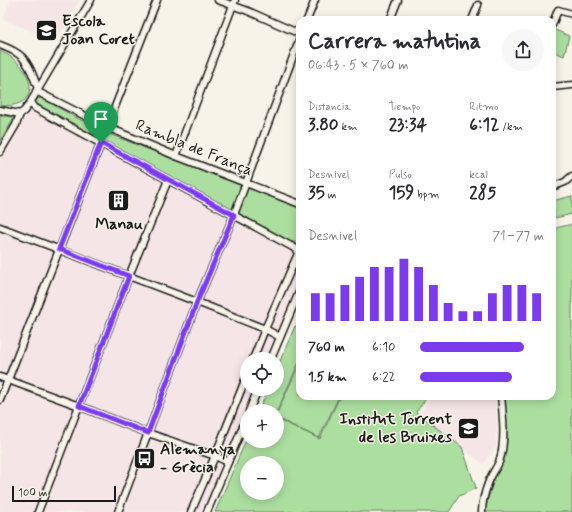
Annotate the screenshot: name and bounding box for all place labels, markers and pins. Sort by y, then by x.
place label: Escola Joan Coret [62,11,135,50]
school or university icon: Escola Joan Coret [33,17,59,43]
pin [84,102,118,143]
building icon: Manau [106,187,132,213]
place label: Manau [95,214,143,235]
place label: Institut Torrent de les Bruixes [339,409,453,448]
school or university icon: Institut Torrent de les Bruixes [455,415,481,441]
place label: Alemanya - Grècia [160,439,235,478]
bus stop icon: Alemanya - Grècia [132,445,158,471]

